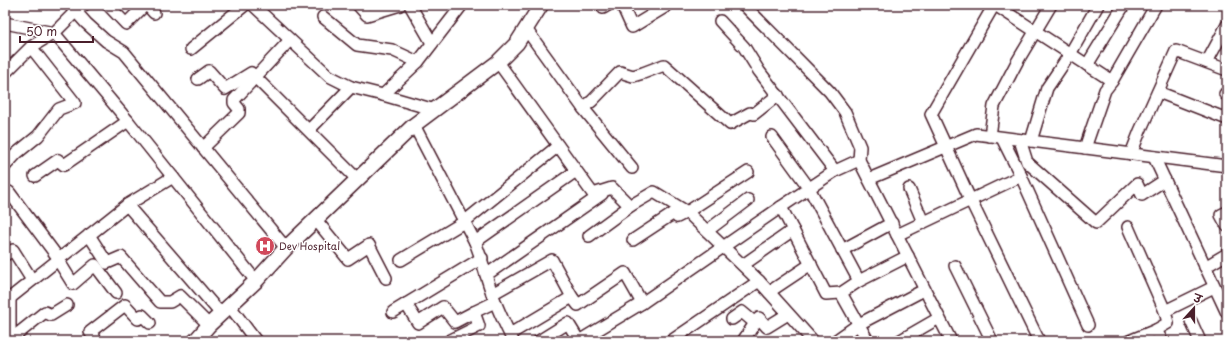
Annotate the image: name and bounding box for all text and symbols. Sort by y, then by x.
scale bar [20,18,93,44]
text: 50 m [26,22,57,40]
hospital icon: Dev Hospital [254,235,276,257]
place label: Dev Hospital [279,238,340,253]
north arrow [1174,288,1214,328]
text: उ [1190,289,1206,308]

